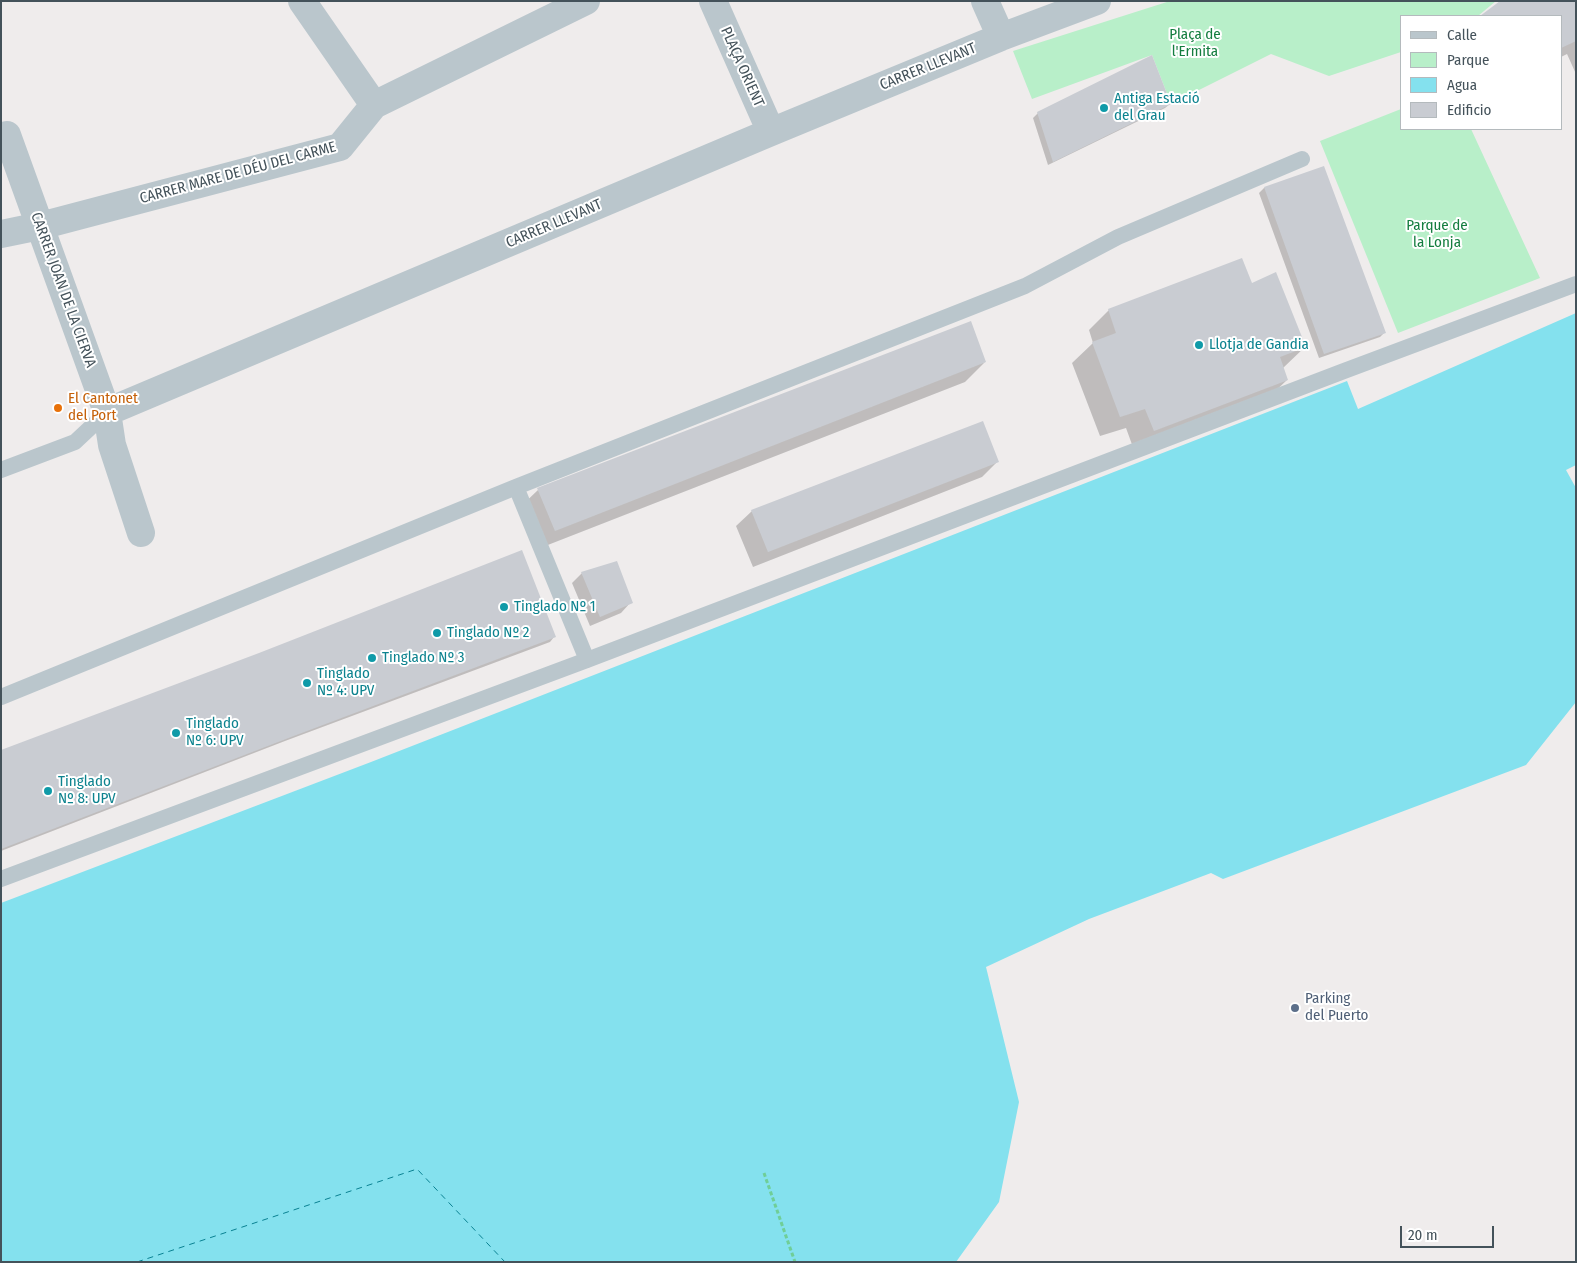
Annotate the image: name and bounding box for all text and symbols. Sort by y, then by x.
legend [1400,15,1562,130]
street label: PLAÇA ORIENT [716,24,768,110]
park label: Plaça de l'Ermita [1169,26,1221,61]
text: Calle [1447,26,1477,44]
street label: CARRER LLEVANT [877,39,979,95]
text: Parque [1447,51,1490,69]
text: Agua [1447,76,1477,94]
place label: Antiga Estació del Grau [1114,90,1200,125]
text: Edificio [1447,101,1492,119]
marker: Antiga Estació del Grau [1098,102,1110,114]
street label: CARRER MARE DE DÉU DEL CARME [138,138,338,208]
street label: CARRER LLEVANT [503,196,605,252]
street label: CARRER JOAN DE LA CIERVA [27,210,99,370]
park label: Parque de la Lonja [1406,217,1468,252]
place label: Llotja de Gandia [1209,336,1309,354]
marker: Llotja de Gandia [1193,339,1205,351]
place label: El Cantonet del Port [68,390,138,425]
marker: El Cantonet del Port [52,402,64,414]
place label: Tinglado Nº 1 [514,598,596,616]
marker: Tinglado Nº 1 [498,601,510,613]
place label: Tinglado Nº 2 [447,624,529,642]
marker: Tinglado Nº 2 [431,627,443,639]
place label: Tinglado Nº 3 [382,649,465,667]
marker: Tinglado Nº 3 [366,652,378,664]
place label: Tinglado Nº 4: UPV [317,665,374,700]
marker: Tinglado Nº 4: UPV [301,677,313,689]
place label: Tinglado Nº 6: UPV [186,715,244,750]
marker: Tinglado Nº 6: UPV [170,727,182,739]
place label: Tinglado Nº 8: UPV [58,773,116,808]
marker: Tinglado Nº 8: UPV [42,785,54,797]
place label: Parking del Puerto [1305,990,1368,1025]
marker: Parking del Puerto [1289,1002,1301,1014]
scale bar [1402,1216,1496,1248]
text: 20 m [1408,1226,1438,1244]

